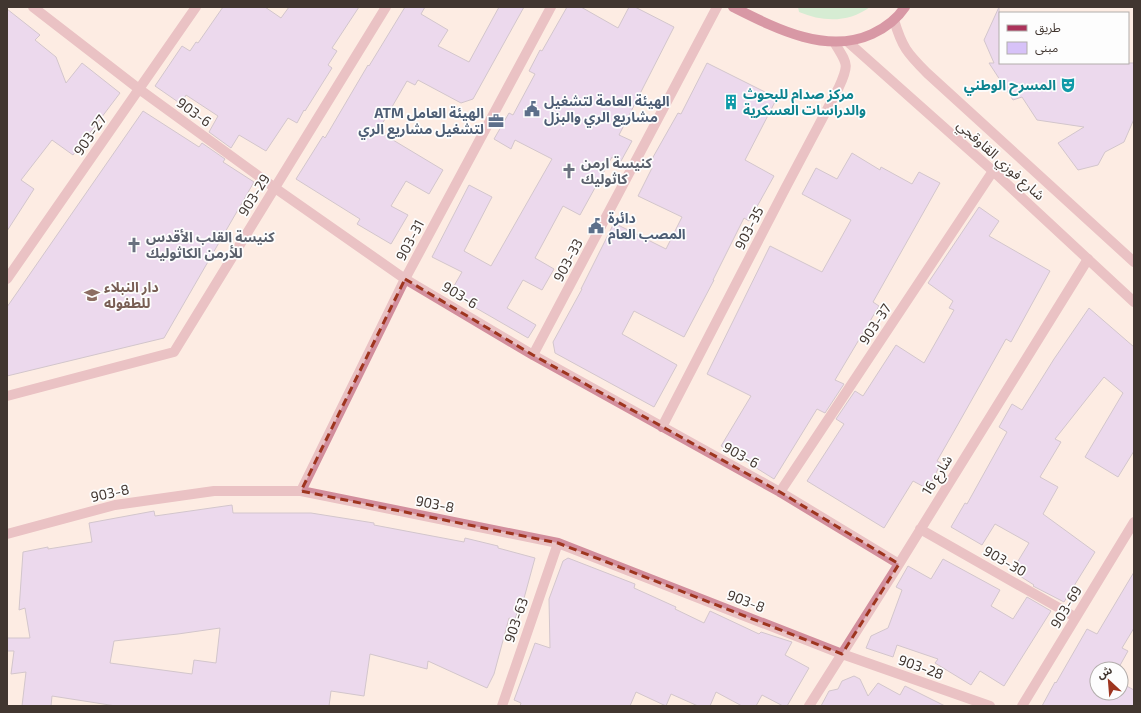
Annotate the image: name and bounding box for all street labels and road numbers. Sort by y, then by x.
street label: 903-6 [174,93,215,130]
street label: 903-27 [70,111,110,158]
street label: شارع فوزي القاوقجي [952,116,1049,206]
street label: 903-29 [234,171,273,219]
street label: 903-35 [731,204,767,252]
street label: 903-31 [392,216,427,263]
street label: 903-33 [549,235,586,284]
street label: 903-6 [439,277,481,312]
street label: 903-37 [855,300,894,347]
street label: 903-6 [720,438,762,471]
street label: شارع 16 [918,452,958,499]
street label: 903-8 [89,480,131,505]
street label: 903-8 [414,491,456,516]
street label: 903-30 [981,542,1030,580]
street label: 903-69 [1046,582,1085,631]
street label: 903-8 [725,586,767,615]
street label: 903-63 [500,595,531,644]
street label: 903-28 [896,651,946,683]

